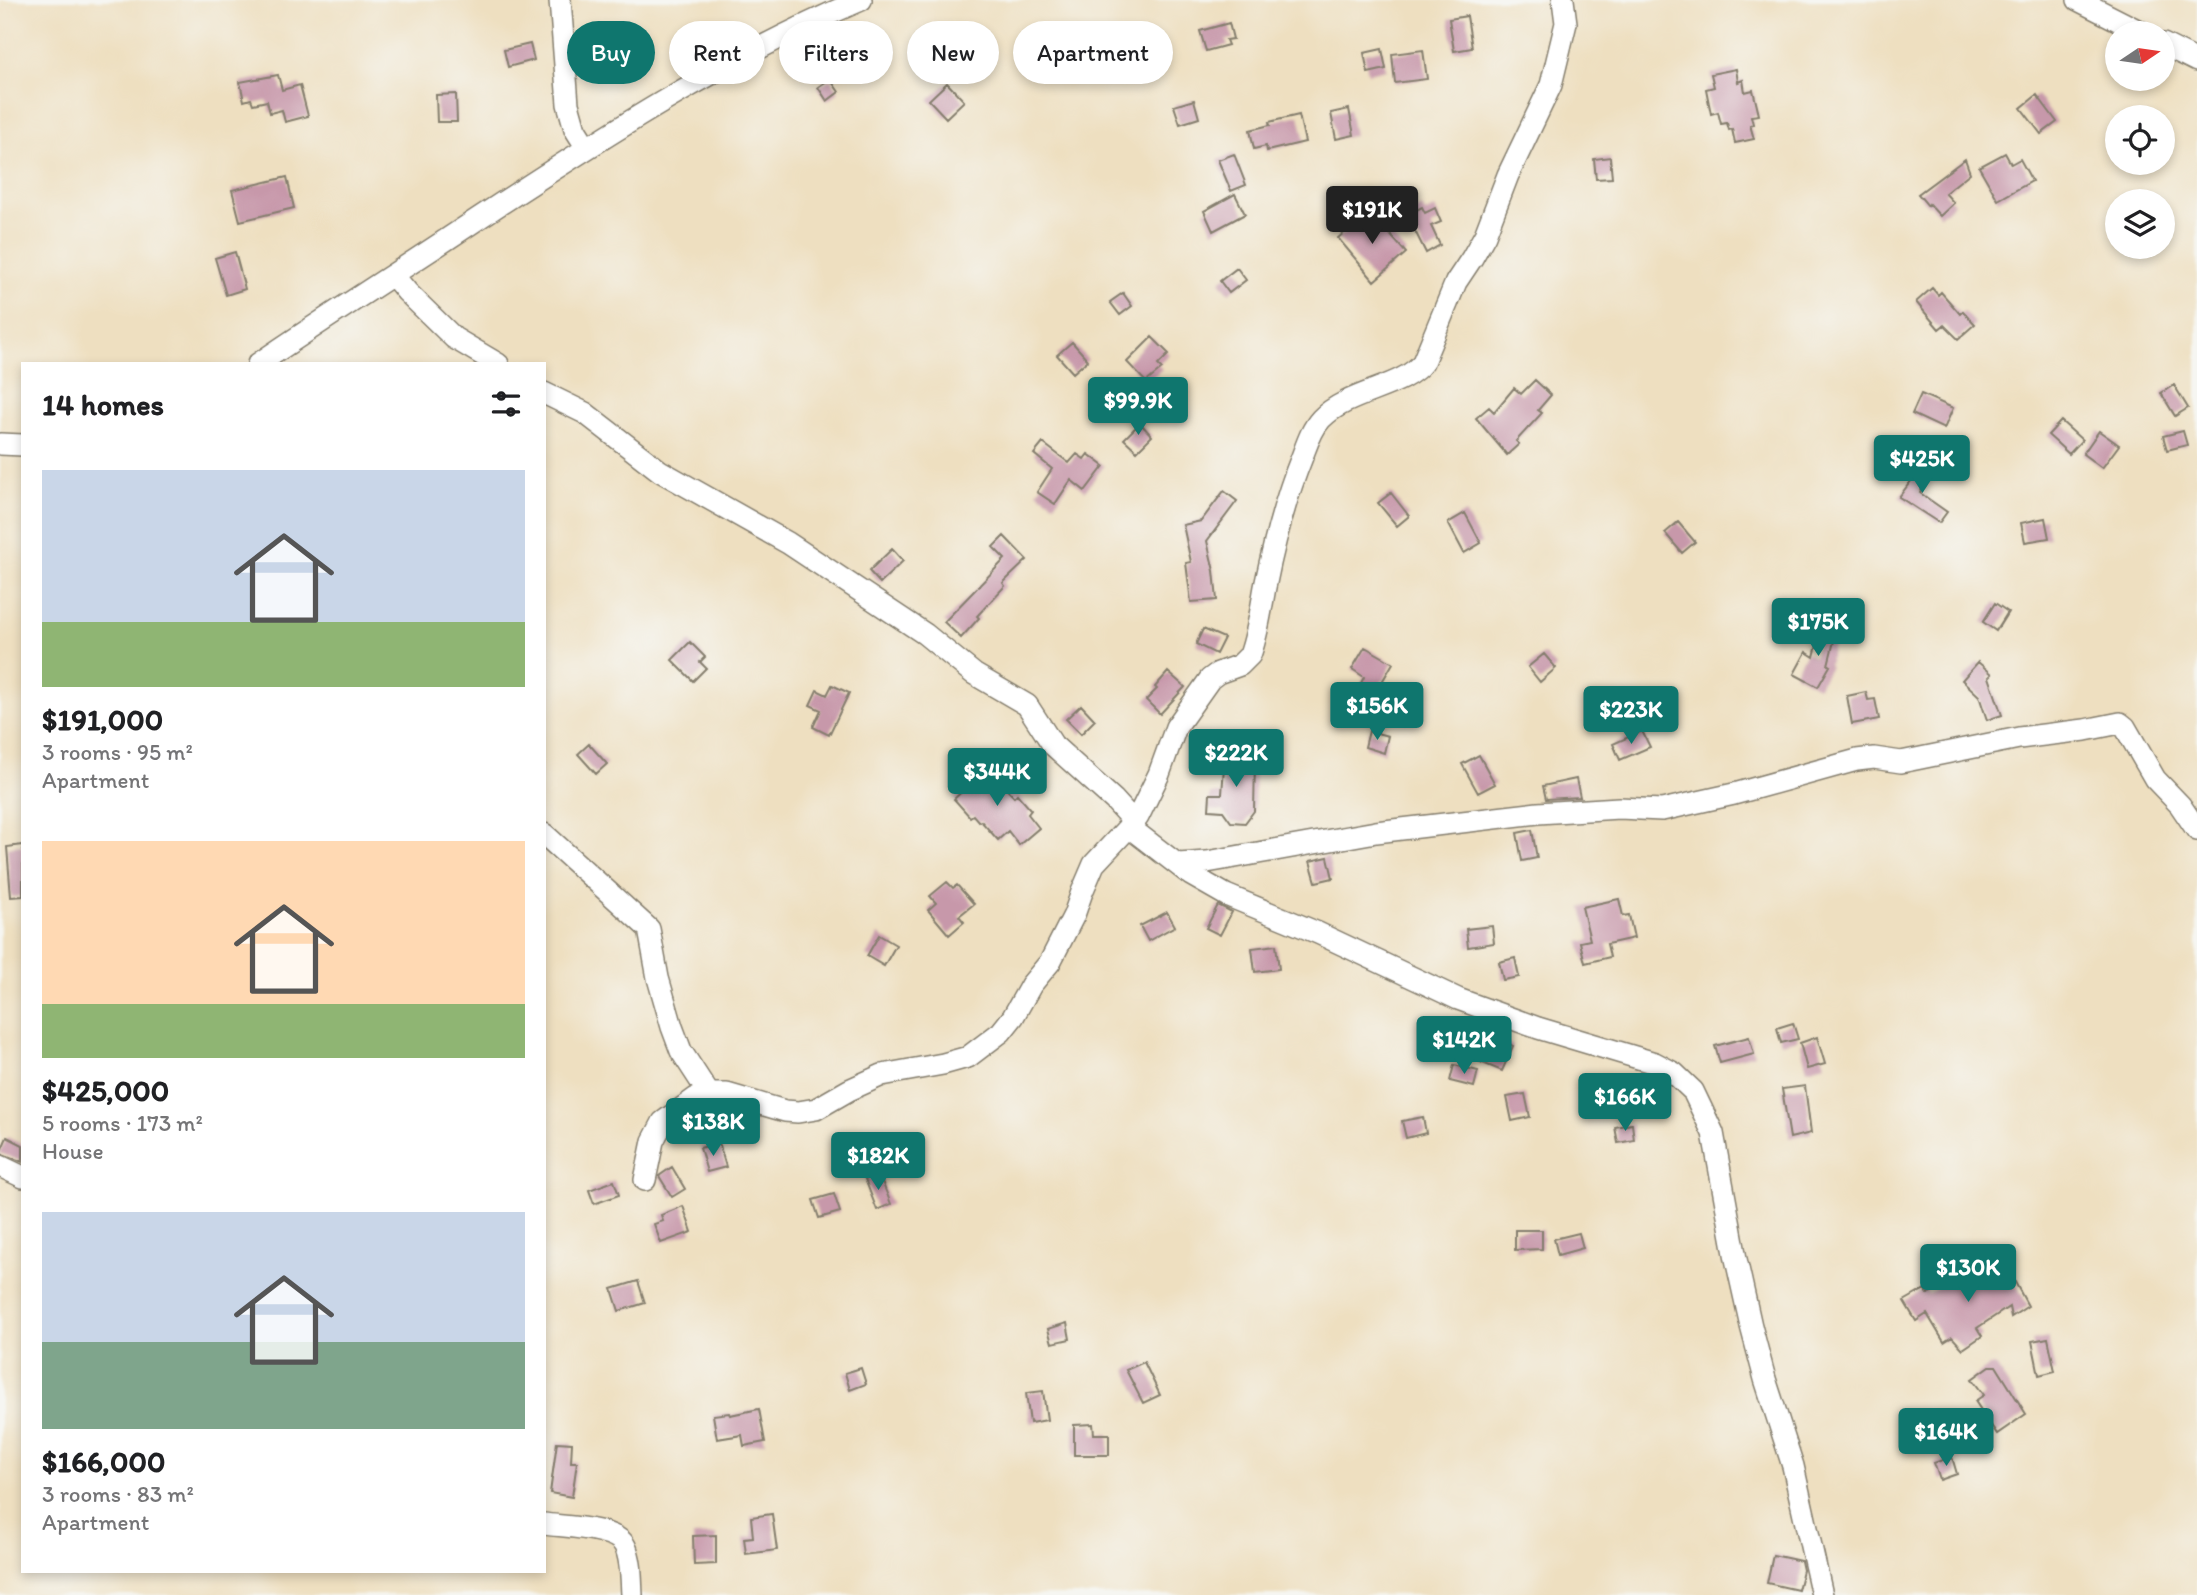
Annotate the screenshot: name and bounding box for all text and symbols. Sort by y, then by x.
chip: Buy [567,21,655,84]
chip: Rent [669,21,765,84]
chip: Filters [779,21,893,84]
chip: New [907,21,999,84]
chip: Apartment [1013,21,1173,84]
north arrow [2105,21,2175,91]
map controls [2105,21,2175,259]
button: locate [2105,105,2175,175]
pin: $191K [1323,187,1421,246]
button: layers [2105,189,2175,259]
text: $191K [1342,195,1402,223]
pin: $99.9K [1081,378,1195,437]
icon: filters [487,385,525,423]
text: 14 homes [42,386,164,423]
text: $99.9K [1104,386,1172,414]
pin: $425K [1873,435,1971,495]
text: $425K [1890,444,1954,472]
icon: home [221,515,347,641]
pin: $175K [1769,598,1867,658]
text: $175K [1788,607,1848,635]
pin: $156K [1328,682,1426,742]
pin: $223K [1582,686,1680,746]
text: $156K [1346,691,1408,719]
text: $223K [1599,695,1663,723]
text: $191,000 [42,701,163,738]
pin: $222K [1187,730,1285,789]
text: 3 rooms · 95 m² [42,738,193,766]
text: $222K [1205,738,1267,766]
pin: $344K [948,748,1046,808]
text: $344K [964,757,1030,785]
text: Apartment [42,766,149,794]
icon: home [221,886,347,1012]
pin: $142K [1415,1016,1513,1076]
text: $142K [1433,1025,1495,1053]
text: $425,000 [42,1072,169,1109]
pin: $166K [1576,1074,1674,1133]
text: $166K [1594,1082,1656,1110]
pin: $138K [664,1098,762,1158]
text: $138K [682,1107,744,1135]
text: 5 rooms · 173 m² [42,1109,203,1137]
pin: $182K [829,1132,927,1192]
text: House [42,1137,104,1165]
text: $182K [847,1141,909,1169]
pin: $130K [1919,1244,2017,1304]
text: $130K [1936,1253,2000,1281]
icon: home [221,1257,347,1383]
pin: $164K [1897,1408,1995,1468]
text: $164K [1914,1417,1978,1445]
text: $166,000 [42,1443,165,1480]
text: 3 rooms · 83 m² [42,1480,194,1508]
text: Apartment [42,1508,149,1536]

